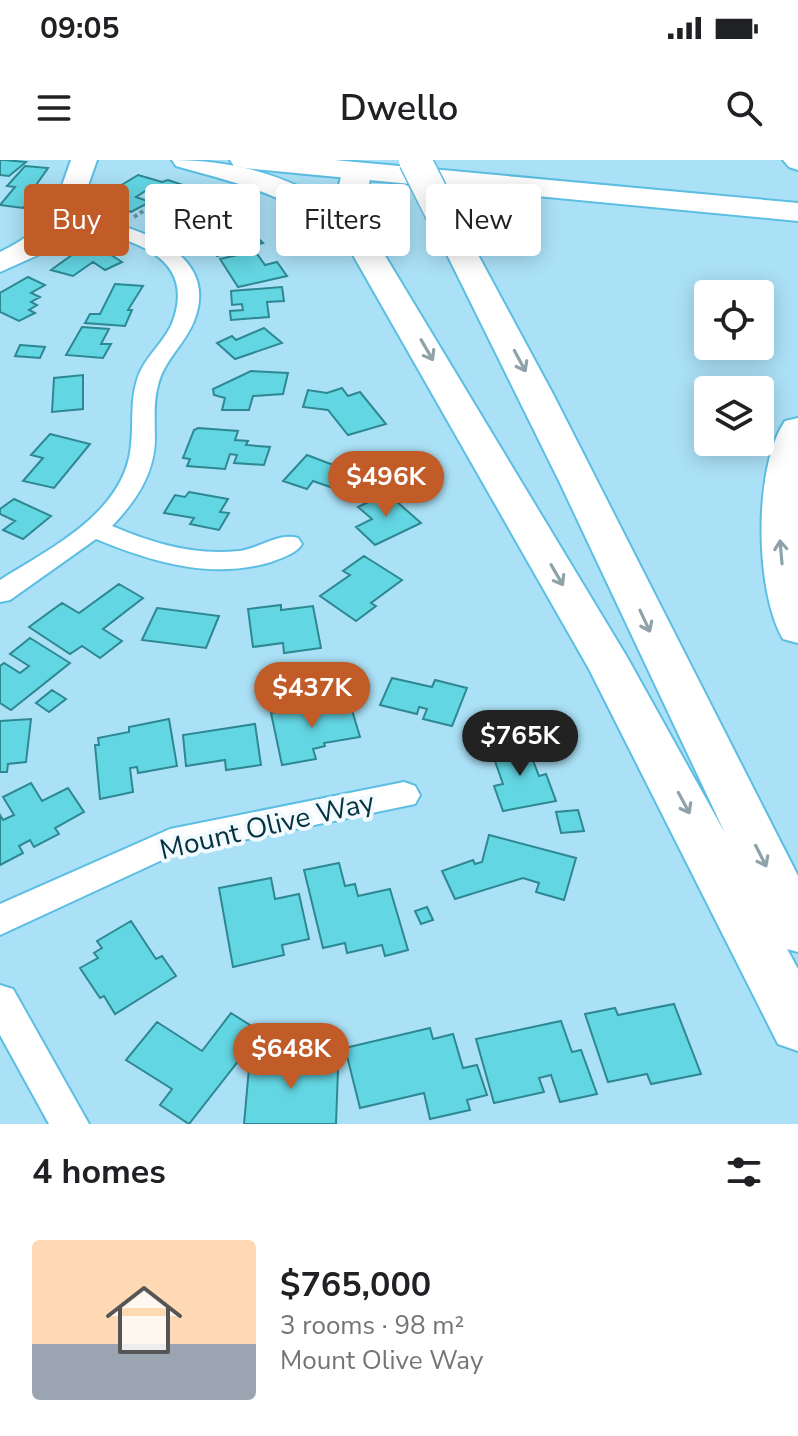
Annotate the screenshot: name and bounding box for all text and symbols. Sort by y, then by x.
text: 09:05 [40,8,119,49]
text: Dwello [340,84,458,133]
icon: menu [32,86,76,130]
icon: search [722,86,766,130]
chip: Buy [24,184,129,256]
chip: Rent [145,184,260,256]
chip: Filters [276,184,410,256]
chip: New [426,184,541,256]
map controls [694,280,774,456]
button: locate [694,280,774,360]
one-way arrow [420,338,435,362]
one-way arrow [513,349,529,373]
button: layers [694,376,774,456]
pin: $496K [330,451,442,519]
text: $496K [346,459,426,494]
one-way arrow [774,539,789,566]
one-way arrow [550,563,565,587]
one-way arrow [638,608,653,632]
pin: $437K [256,662,368,730]
text: $437K [272,670,352,705]
pin: $765K [464,710,576,778]
text: $765K [480,718,560,753]
street label: Mount Olive Way [156,783,379,869]
one-way arrow [676,790,692,814]
one-way arrow [754,843,769,867]
pin: $648K [235,1023,347,1091]
text: $648K [251,1031,331,1066]
text: 4 homes [32,1149,166,1195]
icon: filters [722,1150,766,1194]
text: $765,000 [280,1262,431,1308]
icon: home [96,1272,192,1368]
text: 3 rooms · 98 m² [280,1308,464,1343]
text: Mount Olive Way [280,1343,483,1378]

